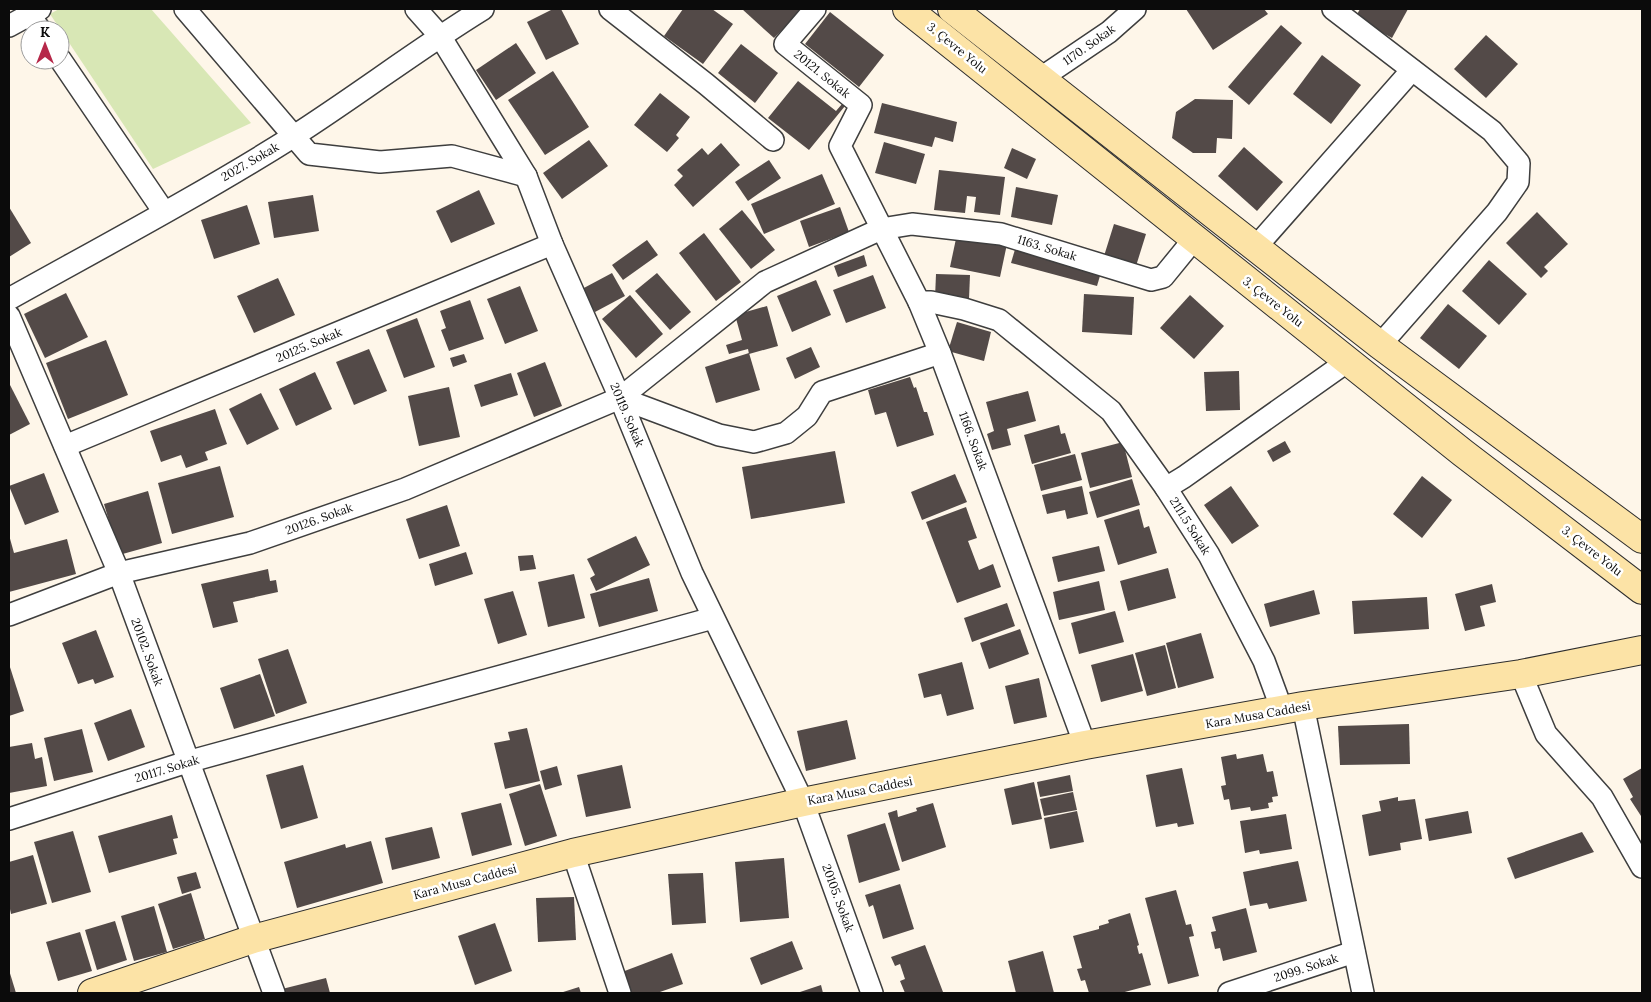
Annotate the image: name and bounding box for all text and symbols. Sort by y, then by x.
street label: 3. Çevre Yolu [924,19,990,76]
north arrow [20,20,70,70]
street label: 1170. Sokak [1060,21,1118,68]
text: K [40,23,50,41]
street label: 20121. Sokak [791,46,854,101]
street label: 2027. Sokak [218,139,282,184]
street label: 1163. Sokak [1016,231,1079,264]
street label: 3. Çevre Yolu [1240,273,1307,330]
street label: 20125. Sokak [274,324,345,365]
street label: 20119. Sokak [607,380,648,450]
street label: 1166. Sokak [956,409,991,473]
street label: 2111.5 Sokak [1167,494,1214,558]
street label: 20126. Sokak [283,499,355,538]
street label: 3. Çevre Yolu [1559,522,1626,579]
street label: 20102. Sokak [128,616,167,688]
street label: Kara Musa Caddesi [1204,698,1312,731]
street label: 20117. Sokak [133,751,201,785]
street label: Kara Musa Caddesi [806,773,914,808]
street label: Kara Musa Caddesi [412,861,518,903]
street label: 20105. Sokak [819,862,858,934]
street label: 2099. Sokak [1272,950,1340,985]

